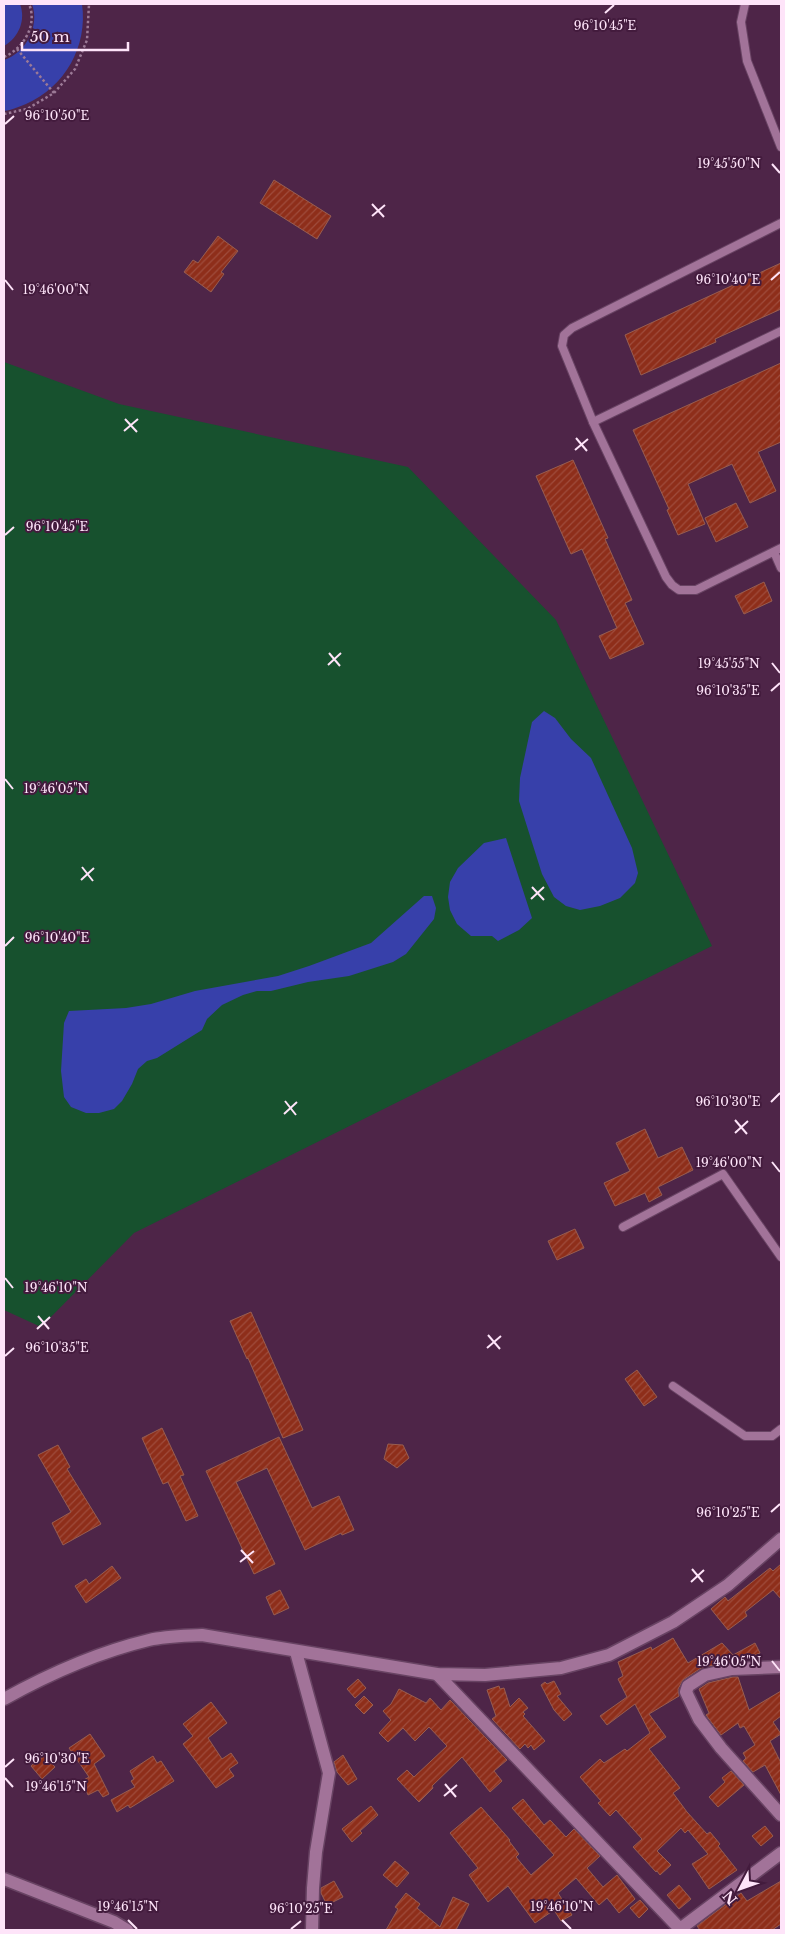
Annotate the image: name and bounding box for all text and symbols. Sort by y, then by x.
text: 96°10'45"E [574,18,637,33]
scale bar [22,20,129,52]
text: 50 m [30,27,70,46]
text: 96°10'50"E [25,108,89,123]
text: 19°45'50"N [697,156,761,171]
text: 96°10'40"E [696,272,760,287]
text: 19°46'00"N [23,282,89,297]
text: 96°10'45"E [26,519,89,534]
text: 19°45'55"N [698,656,760,671]
text: 96°10'35"E [696,683,760,698]
text: 19°46'05"N [24,781,89,796]
text: 96°10'40"E [25,930,89,945]
text: 96°10'30"E [695,1094,761,1109]
text: 19°46'00"N [696,1155,762,1170]
text: 19°46'10"N [24,1280,88,1295]
text: 96°10'35"E [25,1340,89,1355]
text: 96°10'25"E [696,1505,760,1520]
text: 19°46'05"N [697,1654,762,1669]
text: 96°10'30"E [24,1751,90,1766]
text: 19°46'15"N [25,1779,87,1794]
north arrow [715,1864,765,1914]
text: N [719,1887,741,1908]
text: 19°46'15"N [97,1899,159,1914]
text: 19°46'10"N [530,1899,594,1914]
text: 96°10'25"E [269,1901,333,1916]

